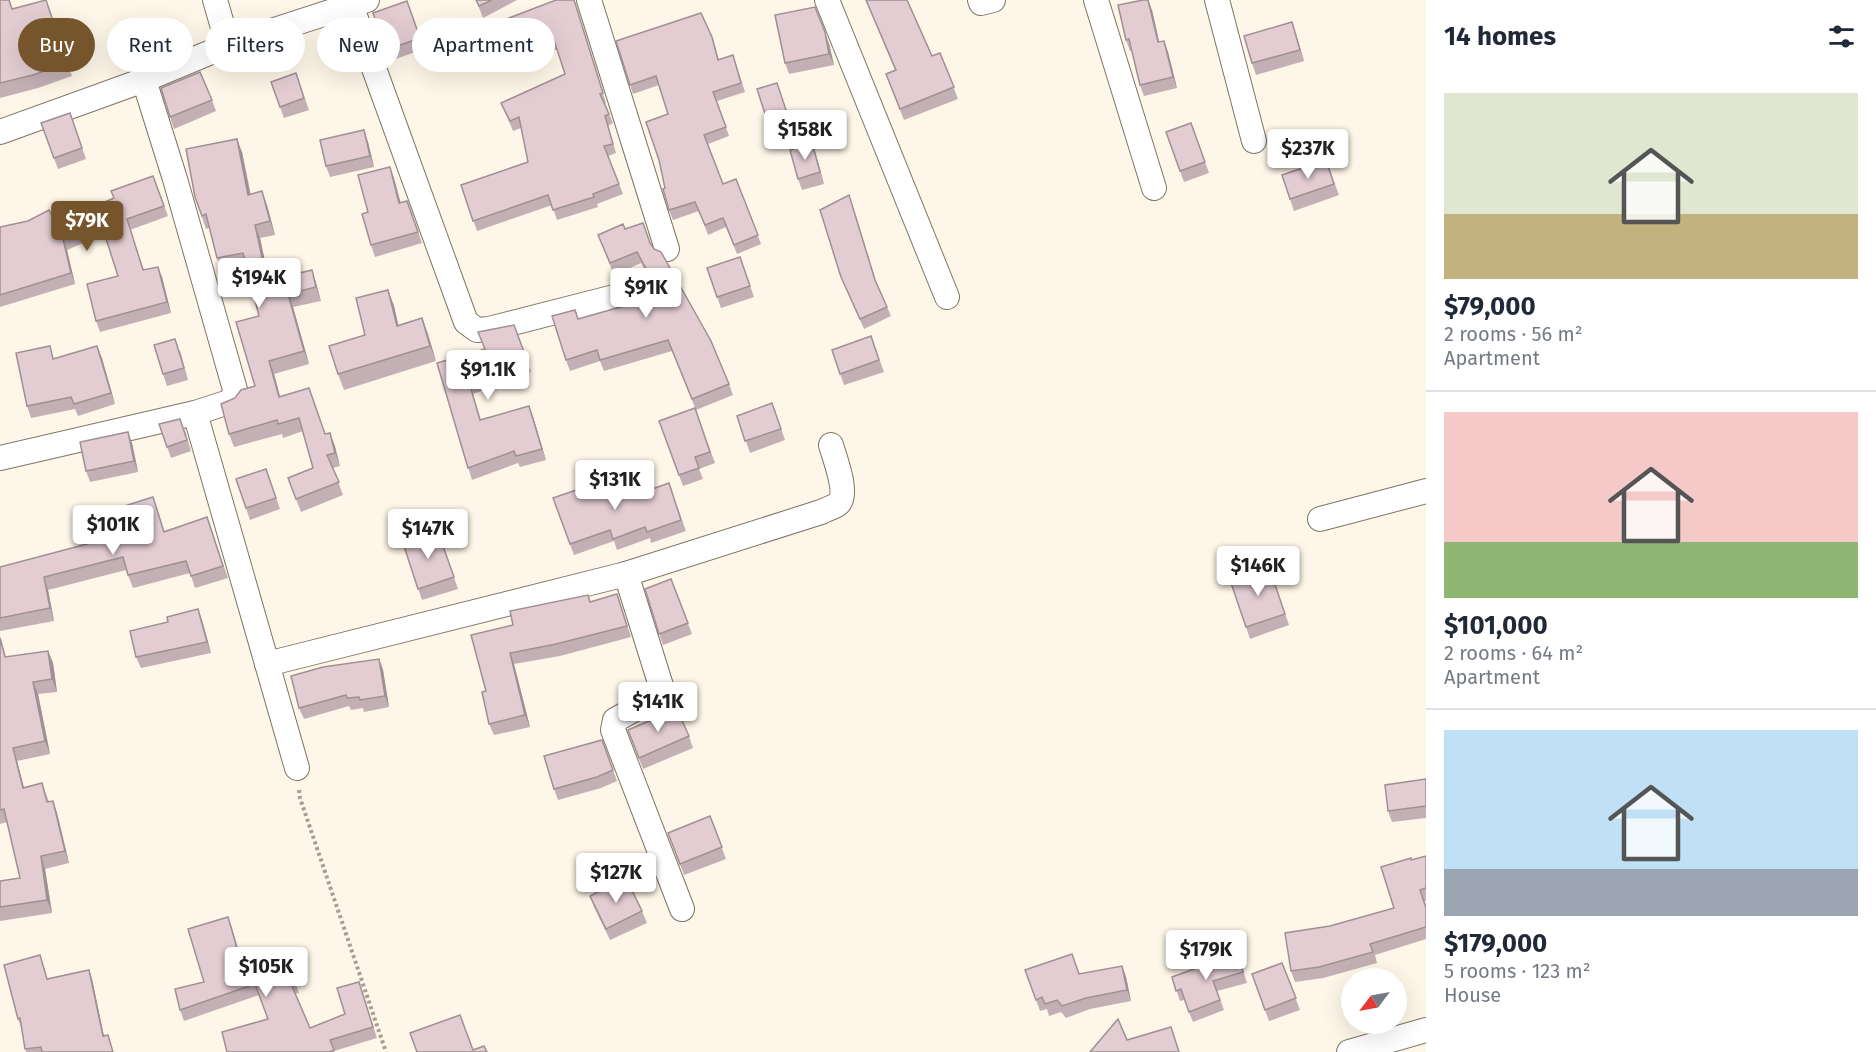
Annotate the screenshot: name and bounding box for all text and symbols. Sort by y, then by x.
chip: Buy [18,18,95,72]
chip: Rent [107,18,193,72]
chip: Filters [205,18,305,72]
chip: New [317,18,400,72]
chip: Apartment [412,18,555,72]
icon: filters [1825,20,1858,53]
text: 14 homes [1444,21,1556,52]
pin: $158K [763,110,847,161]
text: $158K [778,117,832,141]
pin: $237K [1266,129,1350,180]
icon: home [1597,132,1705,240]
text: $237K [1281,136,1335,160]
pin: $79K [51,201,123,252]
text: $79K [65,208,109,232]
pin: $194K [217,258,301,309]
text: $194K [232,265,286,289]
pin: $91K [610,268,682,319]
text: $91K [624,275,668,299]
text: $79,000 [1444,291,1536,322]
text: 2 rooms · 56 m² [1444,322,1583,346]
text: Apartment [1444,346,1540,370]
pin: $91.1K [439,350,537,401]
text: $91.1K [460,357,516,381]
icon: home [1597,451,1705,559]
pin: $131K [573,460,657,511]
text: $131K [589,467,641,491]
pin: $101K [71,505,155,556]
pin: $147K [386,509,470,560]
text: $101K [87,512,139,536]
text: $147K [402,516,454,540]
pin: $146K [1216,546,1300,597]
text: $146K [1231,553,1285,577]
text: $101,000 [1444,610,1548,641]
text: 2 rooms · 64 m² [1444,641,1583,665]
text: Apartment [1444,665,1540,689]
pin: $141K [616,682,700,733]
text: $141K [632,689,684,713]
icon: home [1597,769,1705,877]
pin: $127K [574,853,658,904]
text: $127K [590,860,642,884]
text: $179,000 [1444,928,1547,959]
pin: $179K [1164,930,1248,981]
text: $179K [1180,937,1232,961]
pin: $105K [224,947,308,998]
text: $105K [239,954,293,978]
text: 5 rooms · 123 m² [1444,959,1590,983]
north arrow [1341,968,1407,1034]
map controls [1341,968,1407,1034]
text: House [1444,983,1501,1007]

